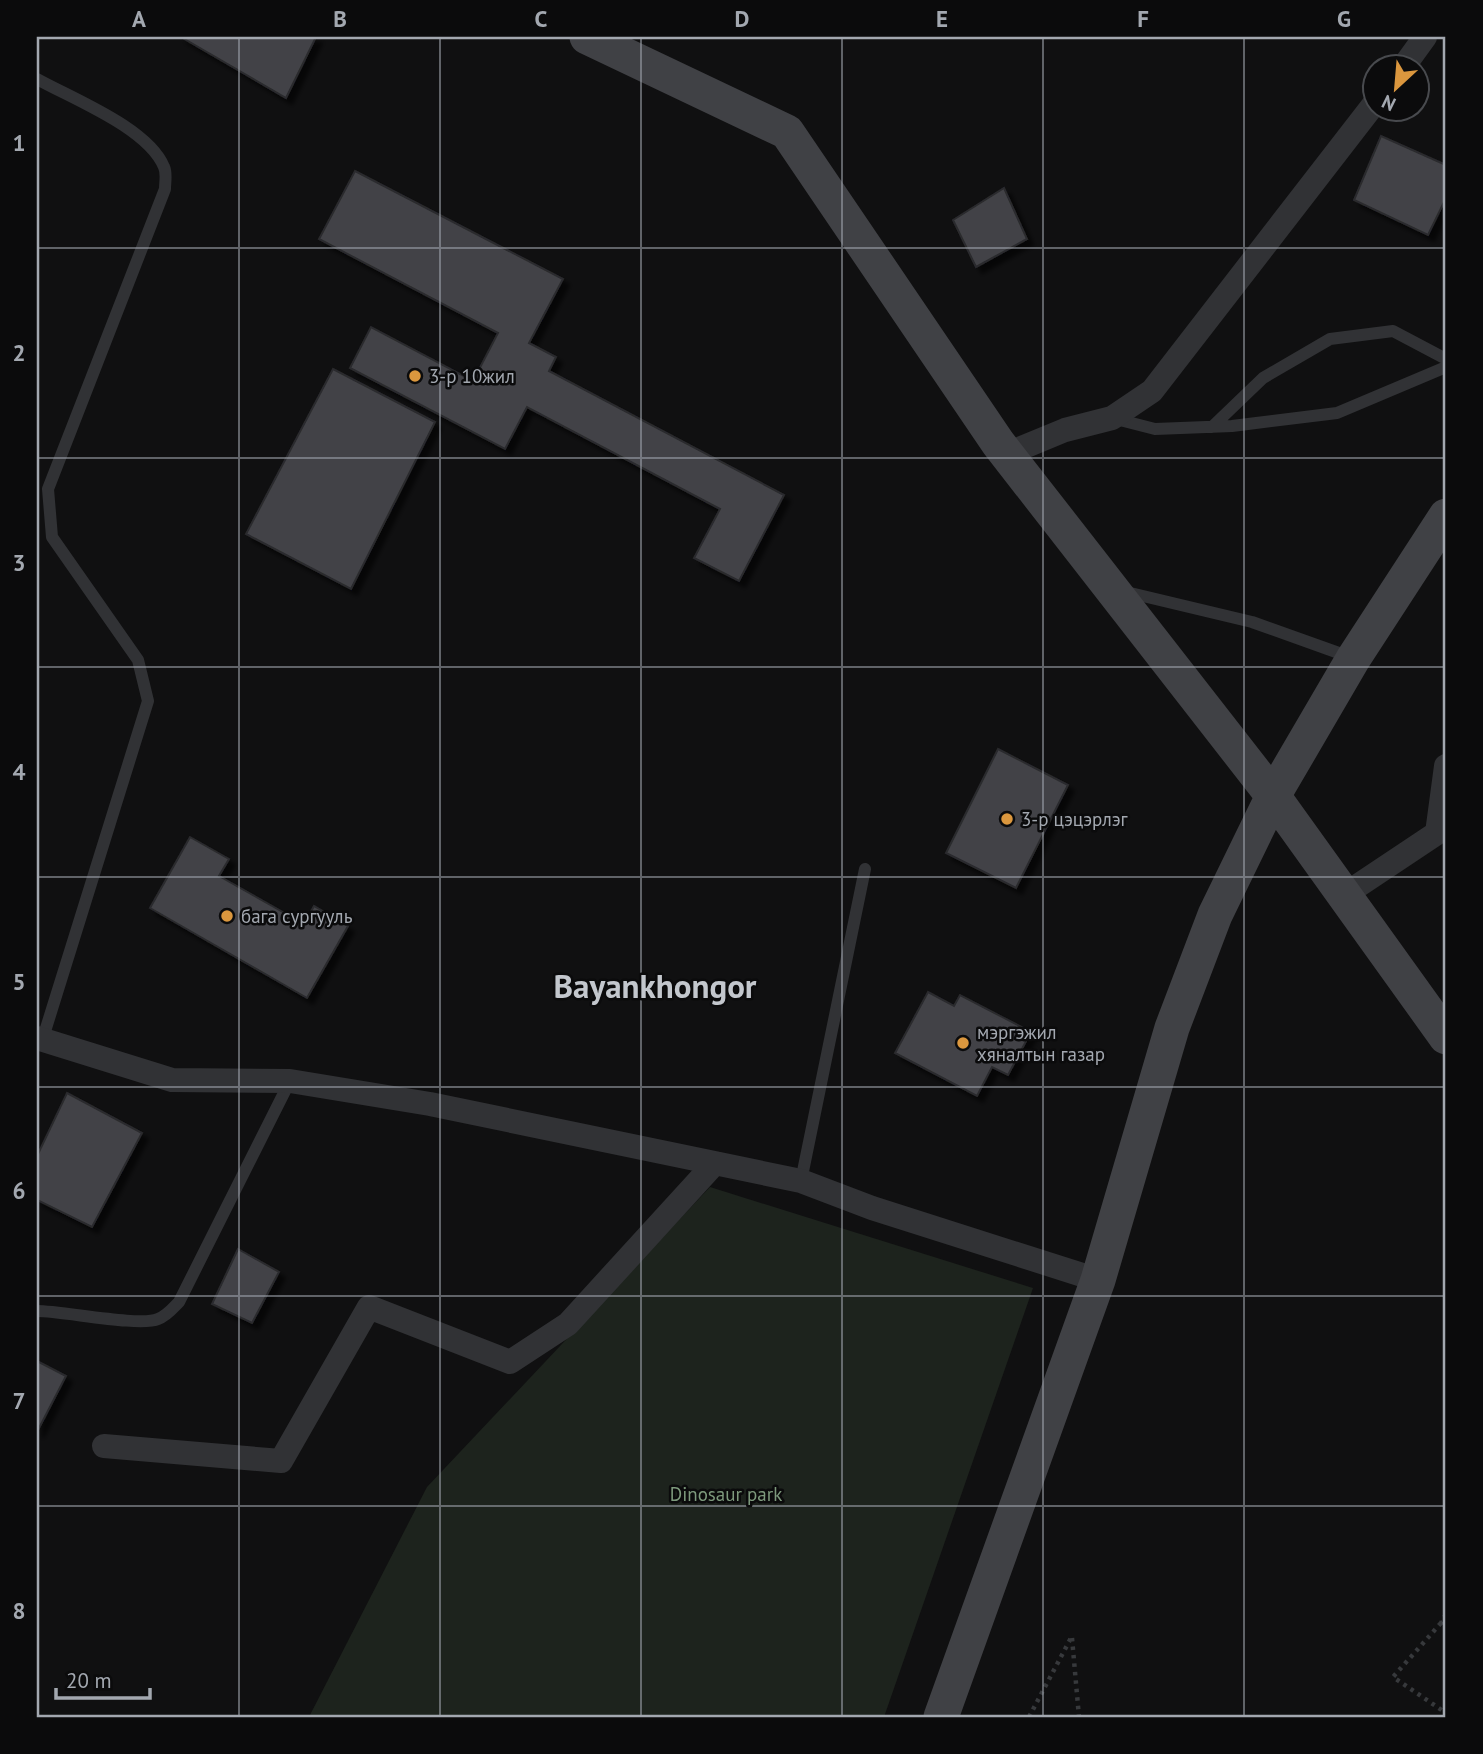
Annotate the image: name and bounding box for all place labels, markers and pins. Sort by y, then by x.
place label: 3-р 10жил [429,364,515,388]
marker: 3-р 10жил [407,368,423,384]
place label: 3-р цэцэрлэг [1021,807,1129,831]
marker: 3-р цэцэрлэг [999,811,1015,827]
place label: бага сургууль [241,904,353,928]
marker: бага сургууль [219,908,235,924]
place label: мэргэжил хяналтын газар [977,1020,1105,1066]
marker: мэргэжил хяналтын газар [955,1035,971,1051]

